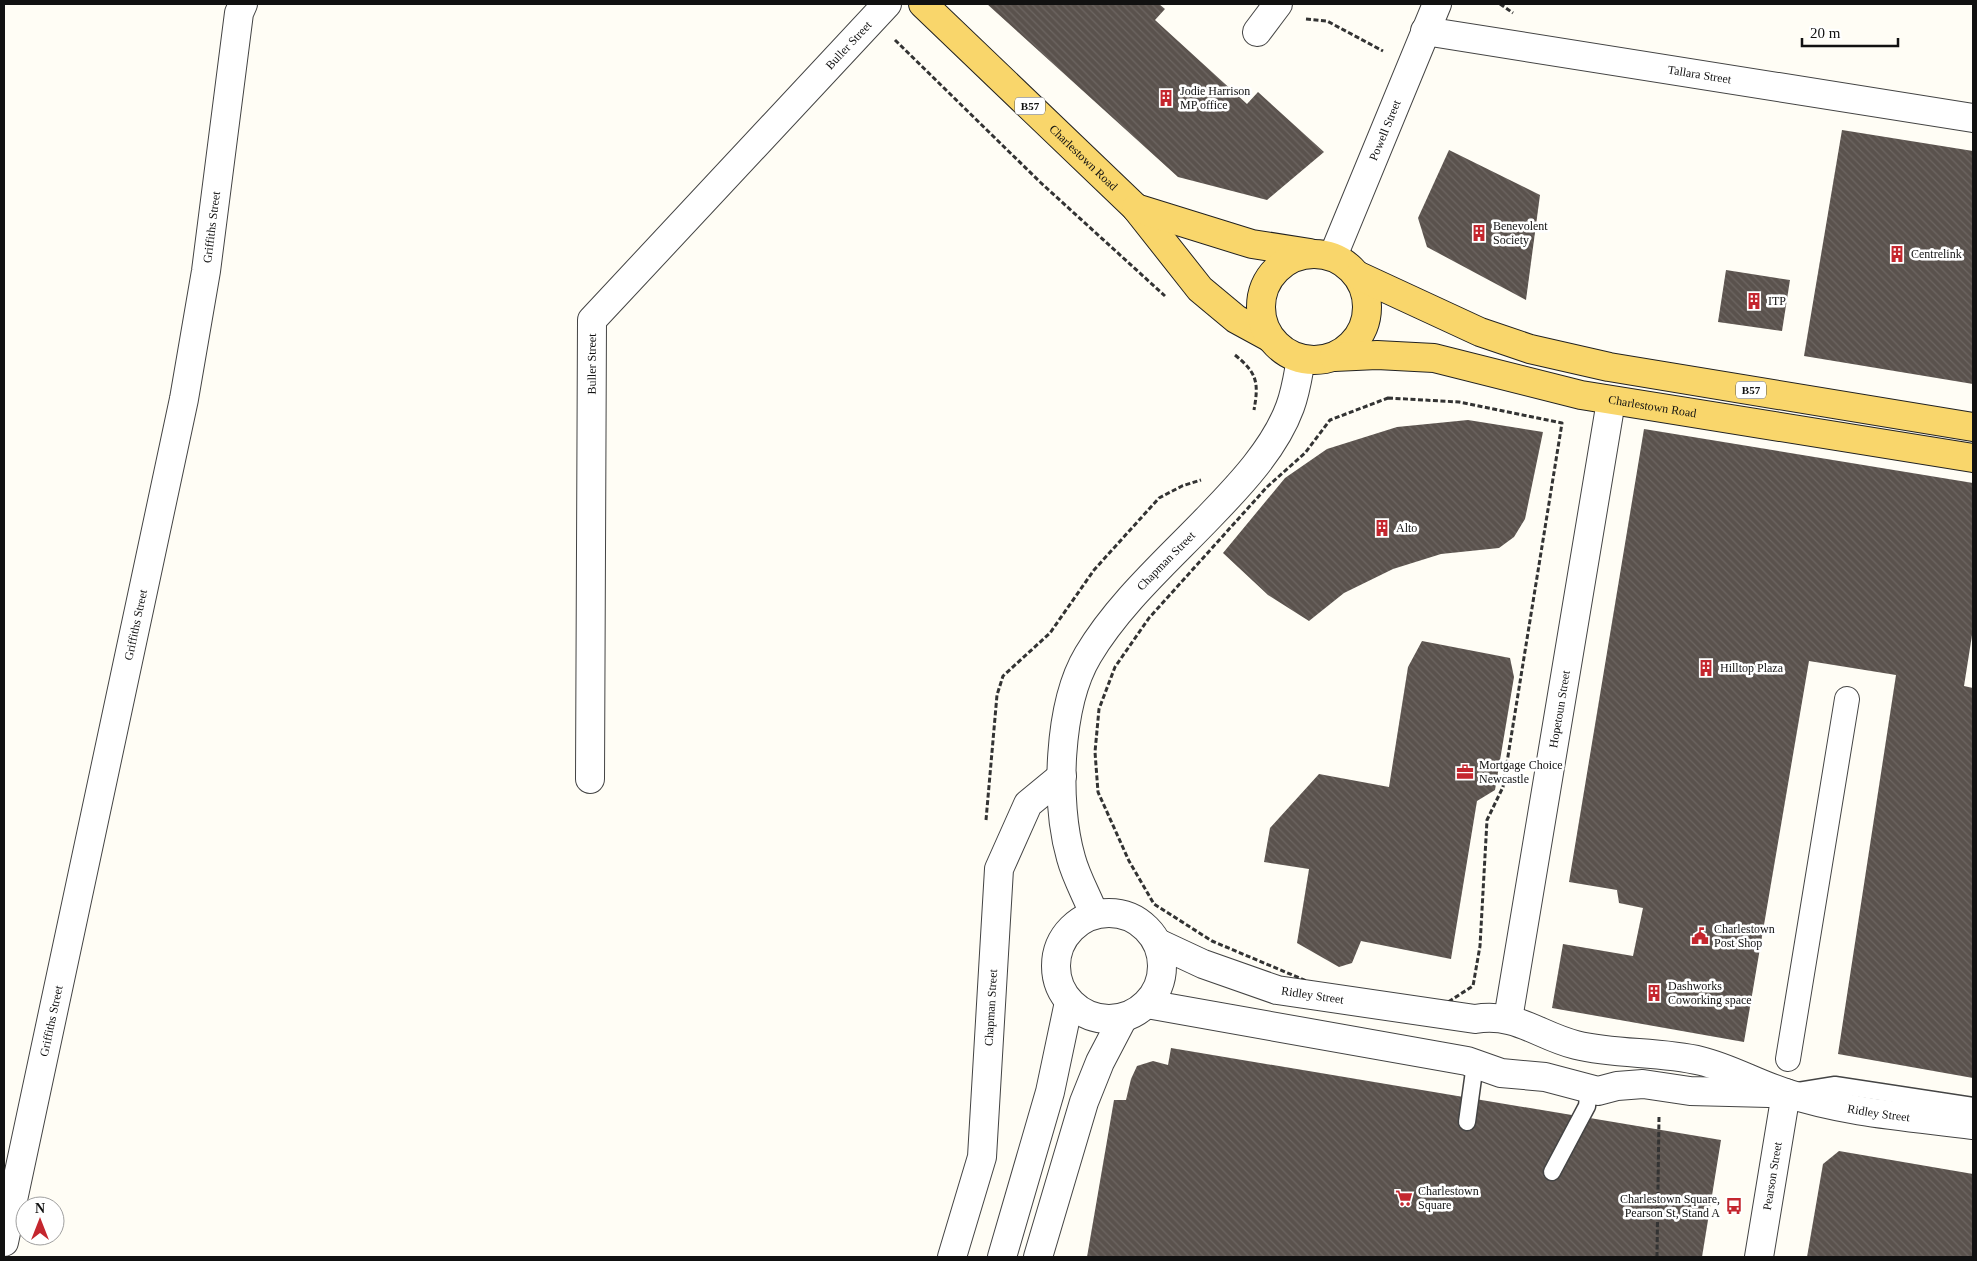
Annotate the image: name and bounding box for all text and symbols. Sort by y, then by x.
scale bar [1802,15,1898,47]
street label: Buller Street [823,18,875,72]
text: 20 m [1810,25,1841,41]
street label: Tallara Street [1667,63,1733,87]
place label: Jodie Harrison MP office [1180,84,1250,112]
building icon: Jodie Harrison MP office [1156,88,1176,108]
street label: Powell Street [1366,97,1404,163]
road number: B57 [1015,98,1045,114]
street label: Charlestown Road [1046,122,1120,193]
street label: Griffiths Street [200,190,223,264]
place label: Benevolent Society [1493,219,1548,247]
building icon: Benevolent Society [1469,223,1489,243]
building icon: Centrelink [1887,244,1907,264]
place label: Centrelink [1911,247,1962,261]
building icon: ITP [1744,291,1764,311]
place label: ITP [1768,294,1786,308]
street label: Buller Street [585,333,599,395]
road number: B57 [1736,382,1766,398]
street label: Charlestown Road [1607,392,1697,420]
building icon: Alto [1372,518,1392,538]
place label: Alto [1396,521,1417,535]
street label: Chapman Street [1134,528,1198,593]
street label: Griffiths Street [121,588,150,662]
building icon: Hilltop Plaza [1696,658,1716,678]
place label: Hilltop Plaza [1720,661,1784,675]
street label: Hopetoun Street [1546,669,1573,749]
place label: Mortgage Choice Newcastle [1479,758,1563,786]
office icon: Mortgage Choice Newcastle [1455,762,1475,782]
place label: Charlestown Post Shop [1714,922,1775,950]
public building icon: Charlestown Post Shop [1690,926,1710,946]
street label: Chapman Street [982,968,1000,1047]
place label: Dashworks Coworking space [1668,979,1752,1007]
building icon: Dashworks Coworking space [1644,983,1664,1003]
street label: Griffiths Street [37,984,66,1058]
street label: Ridley Street [1280,984,1345,1007]
street label: Ridley Street [1846,1102,1911,1125]
street label: Pearson Street [1760,1140,1785,1211]
place label: Charlestown Square [1418,1184,1479,1212]
supermarket icon: Charlestown Square [1394,1188,1414,1208]
place label: Charlestown Square, Pearson St, Stand A [1620,1192,1720,1220]
north arrow [15,1196,65,1246]
bus stop icon: Charlestown Square, Pearson St, Stand A [1724,1196,1744,1216]
text: N [35,1201,45,1216]

